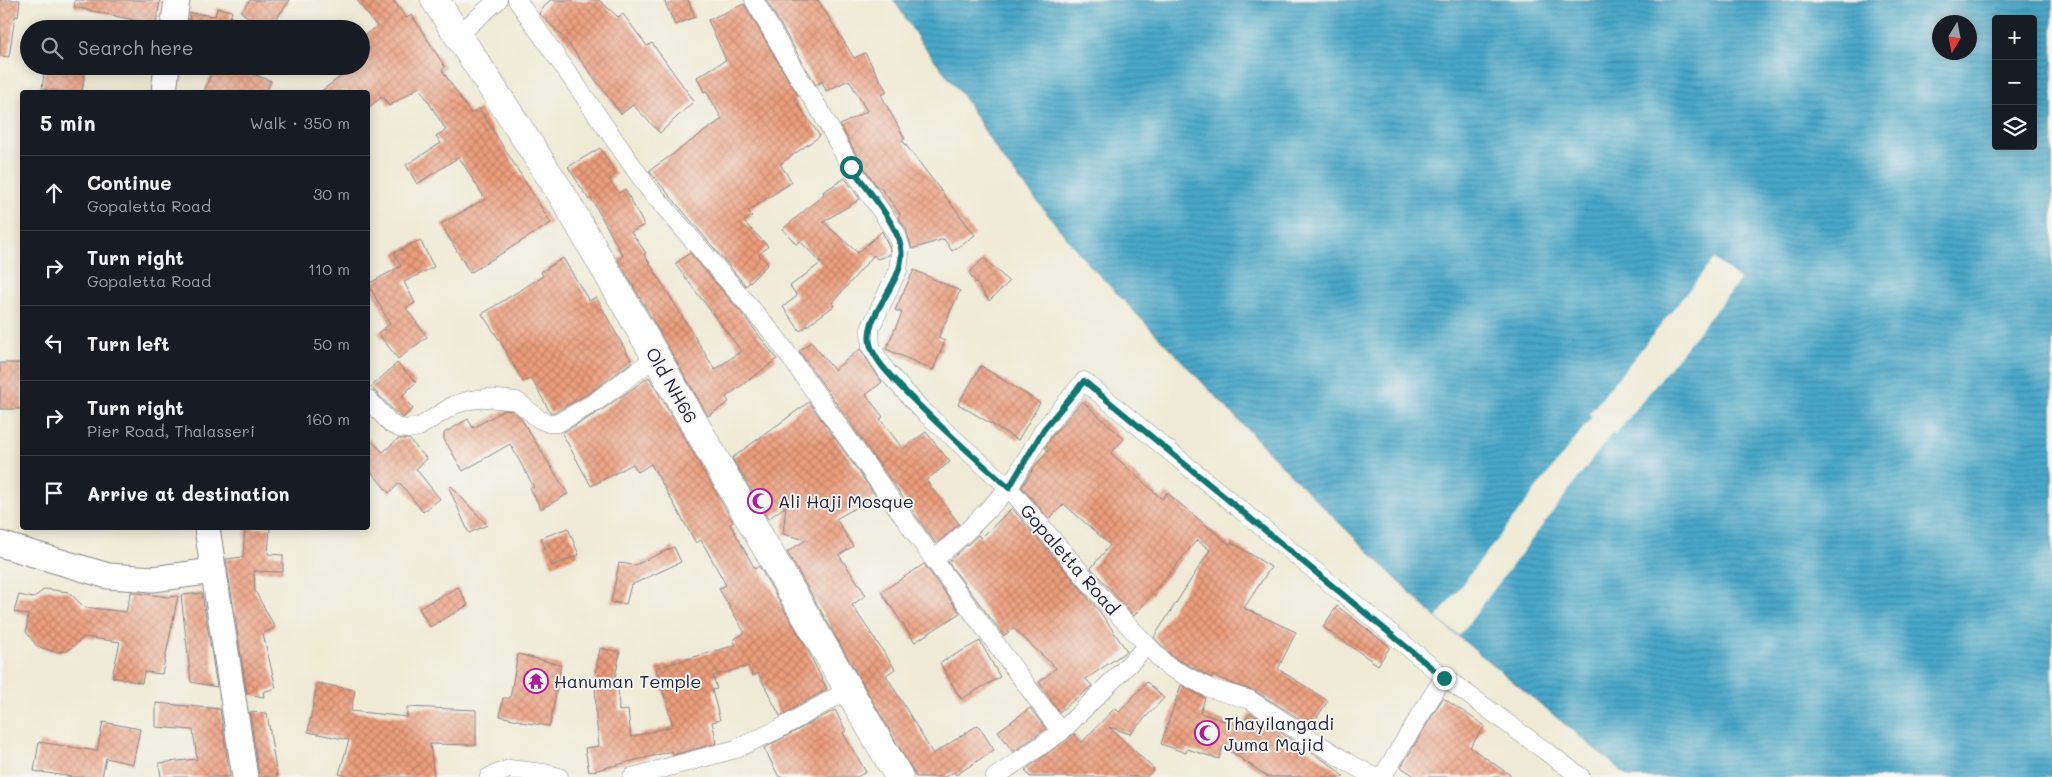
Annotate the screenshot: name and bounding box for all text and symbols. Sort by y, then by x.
north arrow [1932,15,1977,60]
map controls [1992,15,2037,150]
button: + [1992,15,2037,60]
search box [20,20,370,75]
icon: search [38,34,66,62]
text: Search here [78,35,194,60]
button: − [1992,60,2037,105]
button: layers [1992,105,2037,150]
text: 5 min [40,109,96,136]
text: Walk · 350 m [250,112,350,133]
route start [840,156,863,179]
text: Continue [87,170,172,195]
icon: ahead [40,179,68,207]
text: 30 m [313,183,350,204]
text: Gopaletta Road [87,195,211,216]
text: Turn right [87,245,184,270]
icon: right [40,254,68,282]
text: 110 m [308,258,350,279]
text: Gopaletta Road [87,270,211,291]
icon: left [40,329,68,357]
text: Turn left [87,331,170,356]
text: 50 m [313,333,350,354]
street label: Old NH66 [641,343,703,427]
text: Turn right [87,395,184,420]
icon: right [40,404,68,432]
text: 160 m [305,408,350,429]
text: Pier Road, Thalasseri [87,420,255,441]
icon: arrive [40,479,68,507]
text: Arrive at destination [87,481,290,506]
mosque icon: Ali Haji Mosque [747,488,773,514]
place label: Ali Haji Mosque [778,489,914,513]
street label: Gopaletta Road [1015,498,1125,620]
route end [1433,667,1456,690]
temple icon: Hanuman Temple [523,668,549,694]
place label: Hanuman Temple [554,669,701,693]
place label: Thayilangadi Juma Majid [1224,711,1335,756]
mosque icon: Thayilangadi Juma Majid [1194,720,1220,746]

